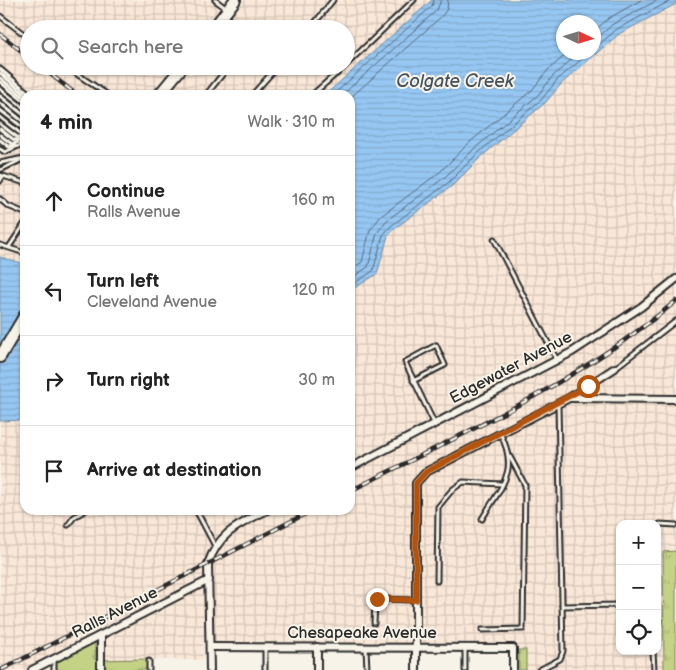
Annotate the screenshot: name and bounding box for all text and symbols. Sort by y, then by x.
north arrow [556,15,601,60]
search box [20,20,355,75]
icon: search [38,34,66,62]
text: Search here [78,36,183,59]
water label: Colgate Creek [396,71,515,92]
text: 4 min [40,110,93,135]
text: Walk · 310 m [247,113,335,132]
text: Continue [87,180,165,203]
icon: ahead [40,187,68,215]
text: 160 m [292,191,335,210]
text: Ralls Avenue [87,203,181,222]
text: Turn left [87,270,159,293]
icon: left [40,277,68,305]
text: 120 m [292,281,335,300]
text: Cleveland Avenue [87,293,217,312]
street label: Edgewater Avenue [447,327,576,408]
icon: right [40,367,68,395]
text: Turn right [87,369,170,392]
text: 30 m [298,371,335,390]
route start [577,375,600,398]
icon: arrive [40,457,68,485]
text: Arrive at destination [87,459,262,482]
map controls [616,520,661,655]
button: + [616,520,661,565]
button: − [616,565,661,610]
street label: Ralls Avenue [69,583,161,643]
route end [366,588,389,611]
button: locate [616,610,661,655]
street label: Chesapeake Avenue [287,624,437,643]

